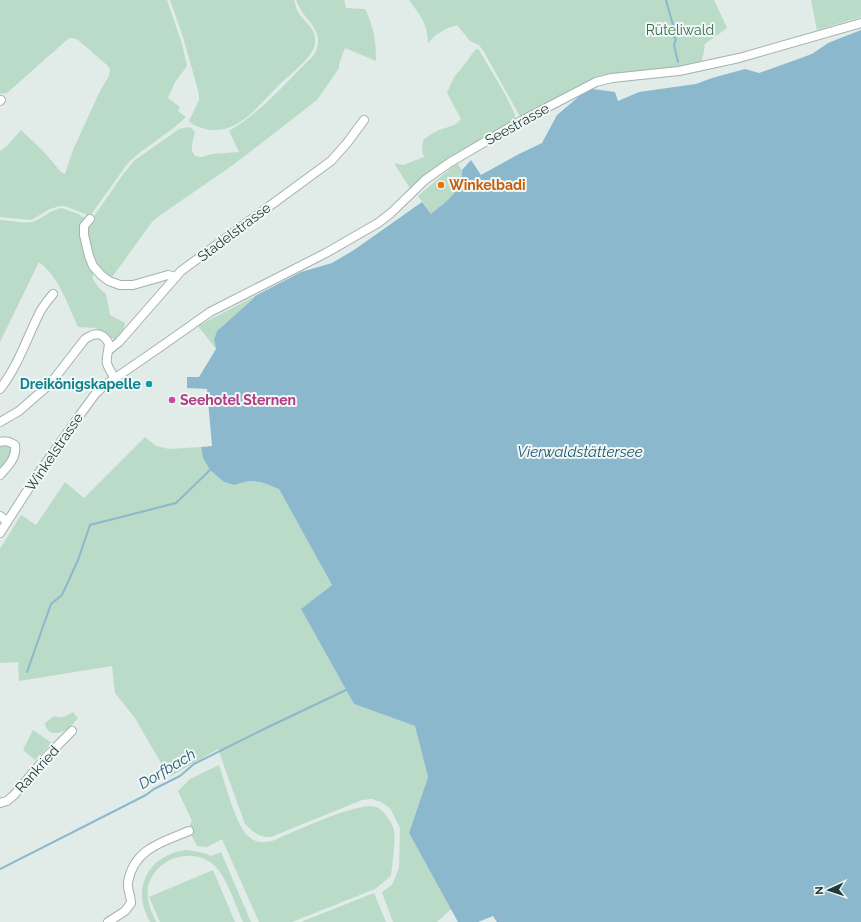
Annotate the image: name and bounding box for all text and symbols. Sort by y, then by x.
park label: Rüteliwald [646,22,714,38]
street label: Seestrasse [482,100,552,148]
place label: Winkelbadi [449,177,526,193]
marker: Winkelbadi [436,180,446,190]
street label: Stadelstrasse [194,199,274,265]
place label: Dreikönigskapelle [20,376,142,392]
marker: Dreikönigskapelle [144,379,154,389]
place label: Seehotel Sternen [180,392,296,408]
marker: Seehotel Sternen [167,395,177,405]
street label: Winkelstrasse [22,410,86,494]
water label: Vierwaldstättersee [517,443,643,461]
street label: Rankried [12,742,62,796]
water label: Dorfbach [135,745,199,793]
north arrow [809,870,849,910]
text: N [813,886,826,895]

